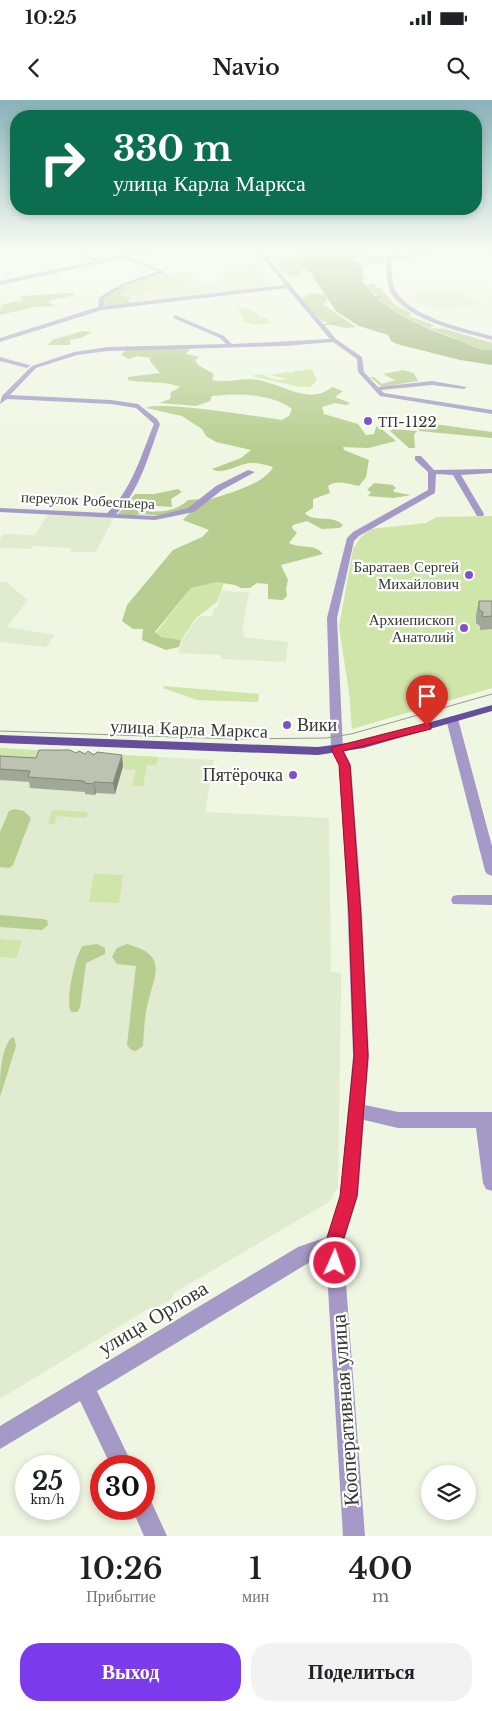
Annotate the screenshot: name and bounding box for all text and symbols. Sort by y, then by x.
text: 10:25 [25,6,77,29]
icon: back [20,54,48,82]
text: Navio [212,54,280,81]
icon: search [444,54,472,82]
text: 330 m [113,127,232,170]
icon: right [30,130,95,195]
text: улица Карла Маркса [113,170,306,197]
place label: ТП-1122 [378,412,437,431]
marker: ТП-1122 [362,415,374,427]
street label: переулок Робеспьера [21,487,156,513]
place label: Баратаев Сергей Михайлович [354,557,459,593]
marker: Баратаев Сергей Михайлович [463,569,475,581]
place label: Архиепископ Анатолий [369,610,454,646]
marker: Архиепископ Анатолий [458,622,470,634]
pin [406,675,448,726]
icon: arrive [413,682,441,710]
place label: Вики [297,714,337,736]
street label: улица Карла Маркса [110,715,268,743]
marker: Вики [281,719,293,731]
place label: Пятёрочка [203,764,283,786]
marker: Пятёрочка [287,769,299,781]
position arrow [308,1236,360,1288]
street label: улица Орлова [93,1275,213,1361]
street label: Кооперативная улица [325,1313,365,1507]
speed limit sign: 30 [90,1455,155,1520]
map controls [421,1465,476,1520]
button: layers [421,1465,476,1520]
text: 25 [32,1466,63,1497]
text: km/h [30,1492,65,1507]
text: 10:26 [79,1550,163,1587]
text: 1 [249,1550,262,1587]
text: 400 [349,1550,412,1587]
text: Прибытие [86,1586,156,1606]
text: мин [242,1586,269,1606]
text: m [372,1586,389,1606]
button: Выход [20,1643,241,1701]
button: Поделиться [251,1643,472,1701]

